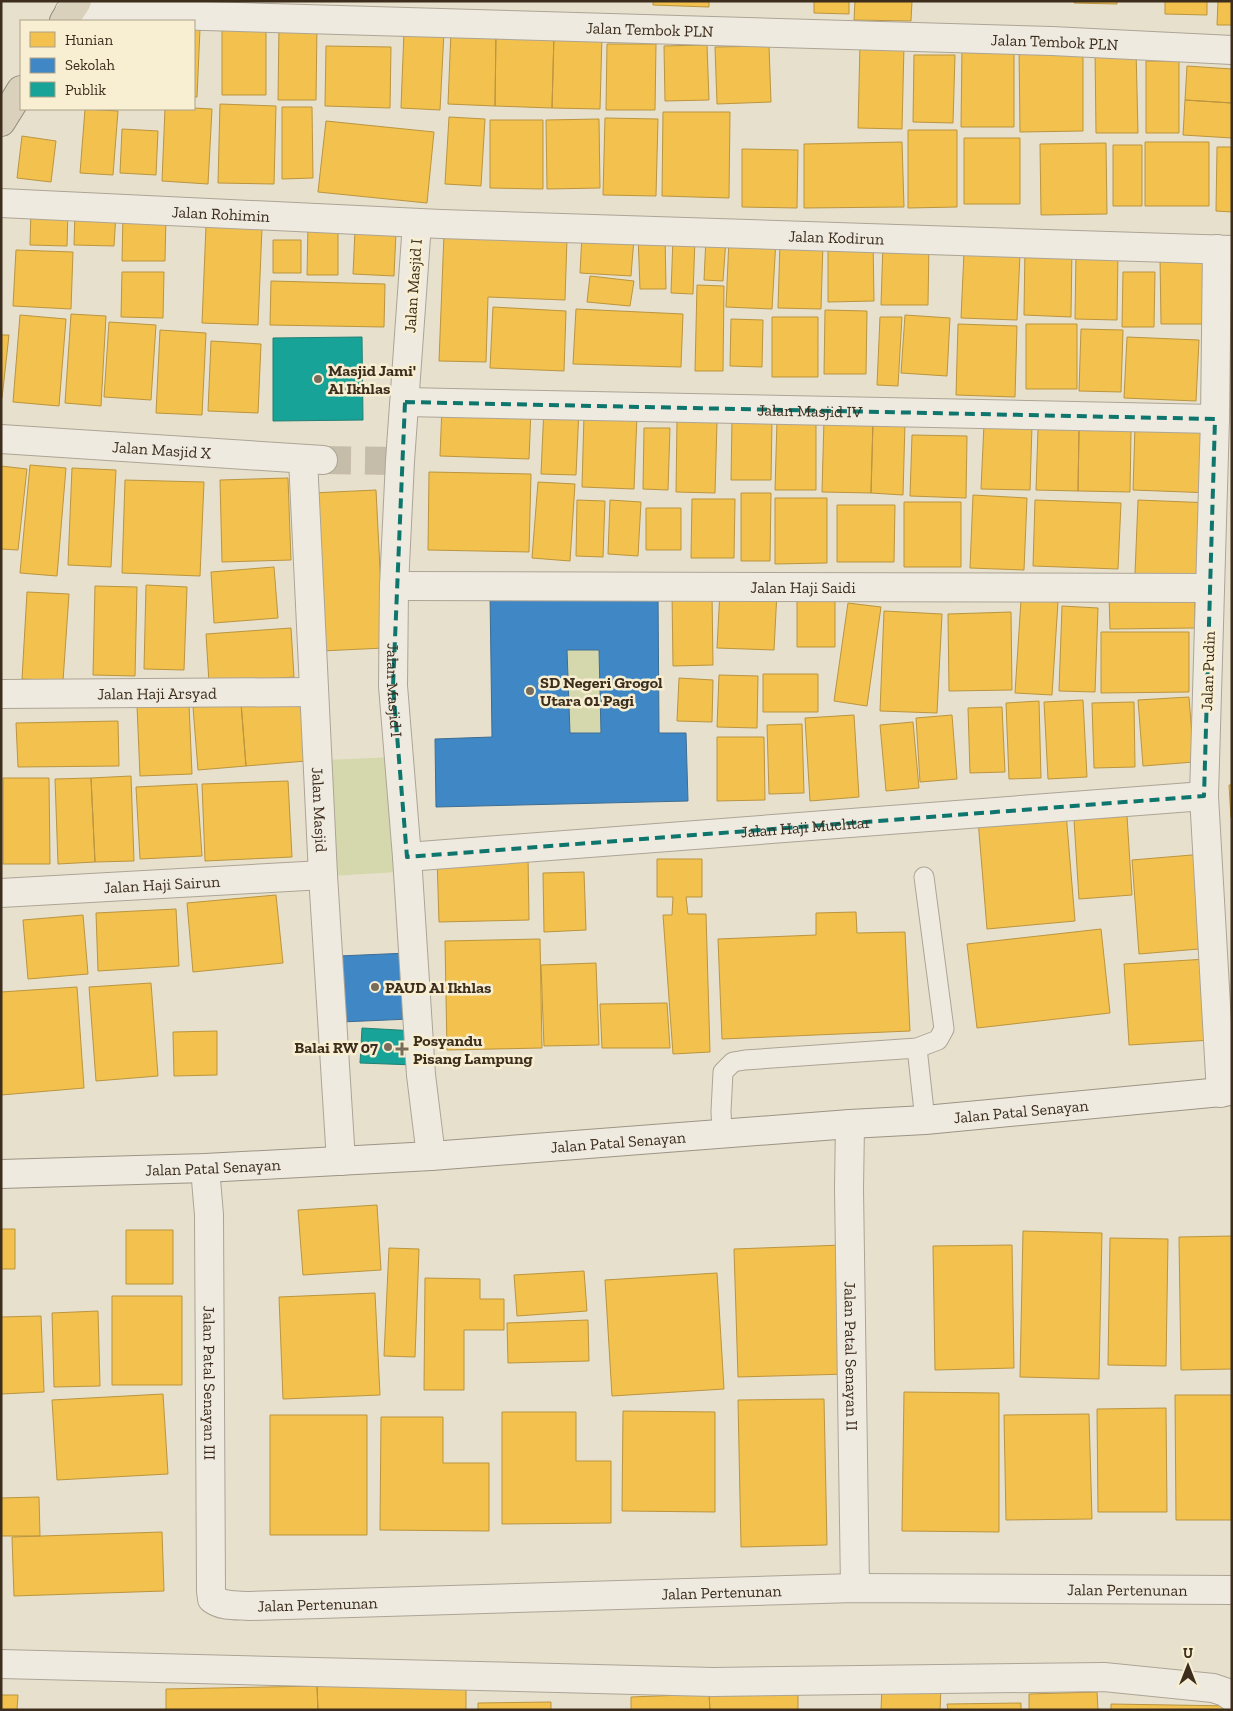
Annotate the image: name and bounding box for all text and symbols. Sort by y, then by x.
street label: Jalan Tembok PLN [586,18,714,41]
legend [20,20,195,110]
street label: Jalan Tembok PLN [990,30,1119,54]
text: Hunian [65,31,113,49]
text: Sekolah [65,56,116,74]
text: Publik [65,81,106,99]
street label: Jalan Rohimin [171,202,271,225]
street label: Jalan Kodirun [788,226,885,248]
street label: Jalan Masjid I [400,238,426,334]
place label: Masjid Jami' Al Ikhlas [328,361,416,398]
marker: Masjid Jami' Al Ikhlas [312,373,324,385]
street label: Jalan Masjid IV [757,400,863,421]
street label: Jalan Masjid X [112,437,212,462]
street label: Jalan Haji Saidi [750,577,856,597]
street label: Jalan Pudin [1197,630,1219,711]
street label: Jalan Masjid I [383,643,407,738]
place label: SD Negeri Grogol Utara 01 Pagi [540,673,663,710]
street label: Jalan Haji Arsyad [97,683,217,703]
marker: SD Negeri Grogol Utara 01 Pagi [524,685,536,697]
street label: Jalan Masjid [308,766,331,853]
street label: Jalan Haji Muchtar [740,812,872,841]
street label: Jalan Haji Sairun [103,871,221,897]
place label: PAUD Al Ikhlas [385,978,491,997]
marker: PAUD Al Ikhlas [369,981,381,993]
place label: Posyandu Pisang Lampung [413,1031,532,1068]
place label: Balai RW 07 [294,1038,378,1057]
marker: Balai RW 07 [382,1041,394,1053]
marker: Posyandu Pisang Lampung [395,1042,409,1056]
street label: Jalan Patal Senayan [952,1095,1090,1127]
street label: Jalan Patal Senayan [550,1127,687,1156]
street label: Jalan Patal Senayan [145,1154,282,1179]
street label: Jalan Patal Senayan II [841,1281,862,1431]
street label: Jalan Patal Senayan III [200,1305,220,1460]
street label: Jalan Pertenunan [1067,1580,1188,1599]
street label: Jalan Pertenunan [661,1581,783,1603]
street label: Jalan Pertenunan [257,1593,379,1615]
north arrow [1163,1641,1213,1691]
text: U [1183,1645,1193,1662]

